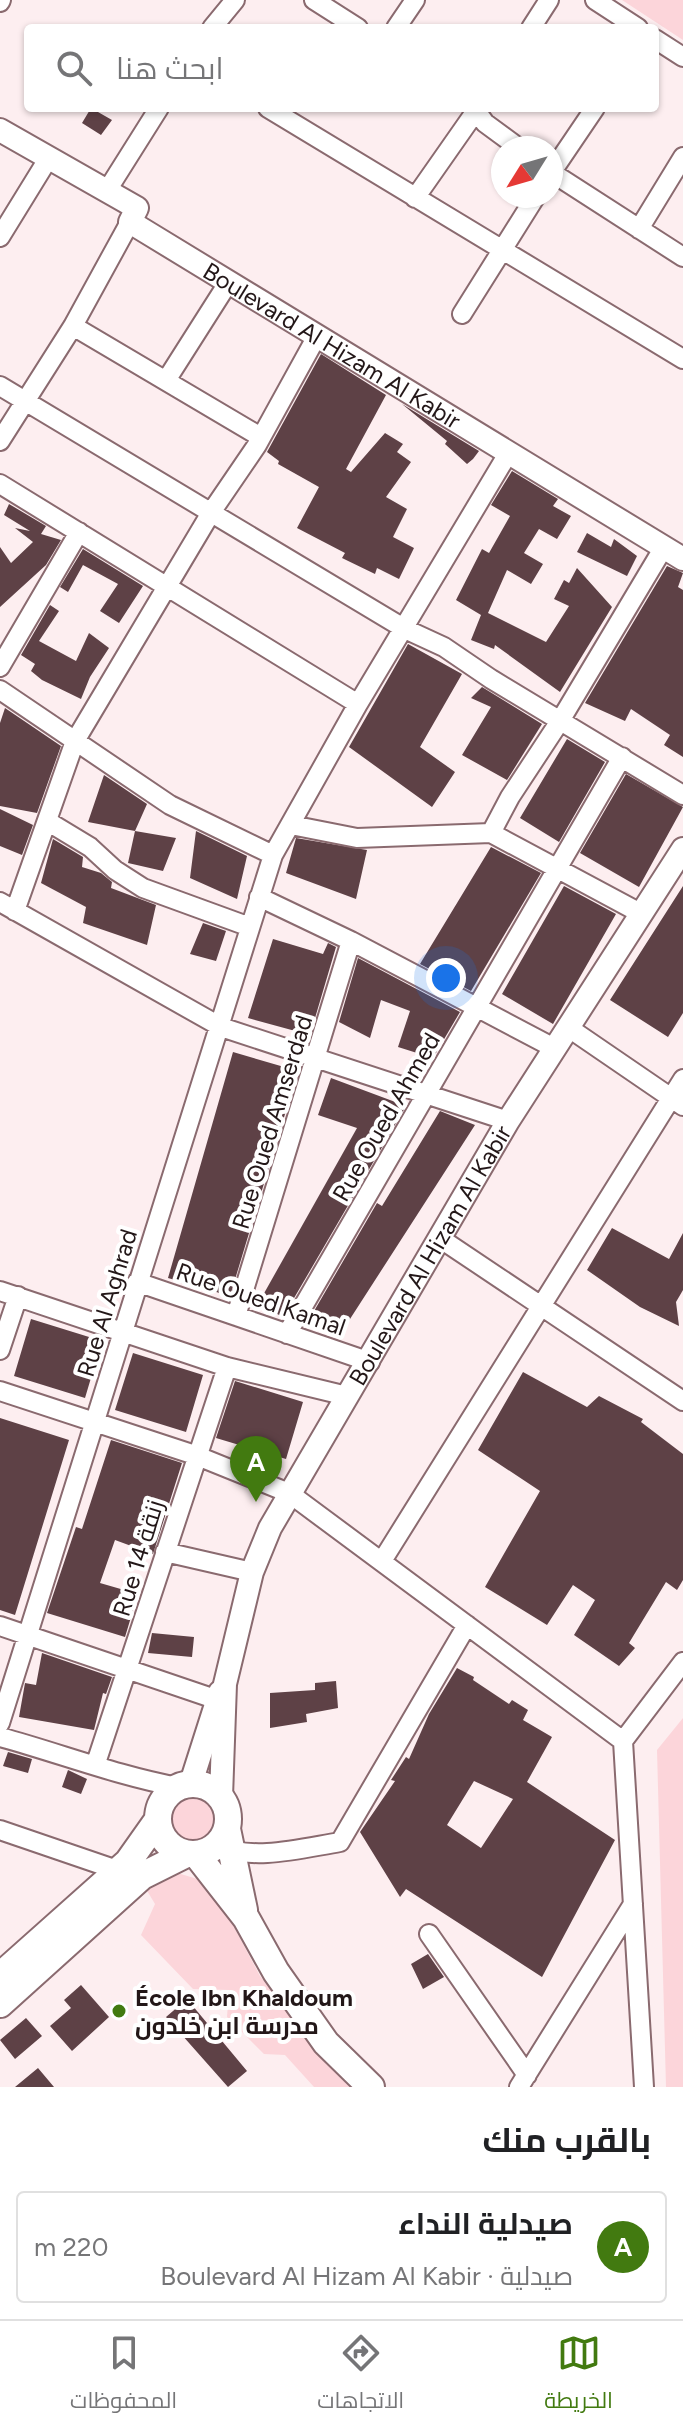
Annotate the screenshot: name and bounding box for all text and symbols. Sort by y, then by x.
search box [24,24,659,112]
icon: search [52,46,96,90]
text: ابحث هنا [116,50,224,87]
north arrow [491,136,563,208]
street label: Boulevard Al Hizam Al Kabir [198,256,466,435]
your location [426,958,466,998]
street label: Rue Oued Amserdad [226,1012,318,1232]
street label: Rue Oued Ahmed [326,1028,446,1206]
street label: Boulevard Al Hizam Al Kabir [342,1120,517,1390]
street label: Rue Al Aghrad [71,1226,143,1380]
street label: Rue Oued Kamal [173,1256,349,1342]
pin: A [230,1436,282,1502]
street label: Rue 14 زنقة [107,1496,169,1620]
place label: École Ibn Khaldoum مدرسة ابن خلدون [135,1983,353,2040]
marker: École Ibn Khaldoum مدرسة ابن خلدون [110,2002,128,2020]
text: بالقرب منك [483,2120,651,2161]
text: صيدلية النداء [398,2205,573,2242]
text: 220 m [34,2231,108,2263]
text: A [614,2231,632,2263]
text: صيدلية · Boulevard Al Hizam Al Kabir [160,2260,573,2292]
tab: المحفوظات [70,2331,177,2421]
tab: الاتجاهات [317,2331,404,2421]
tab: الخريطة [544,2331,613,2421]

